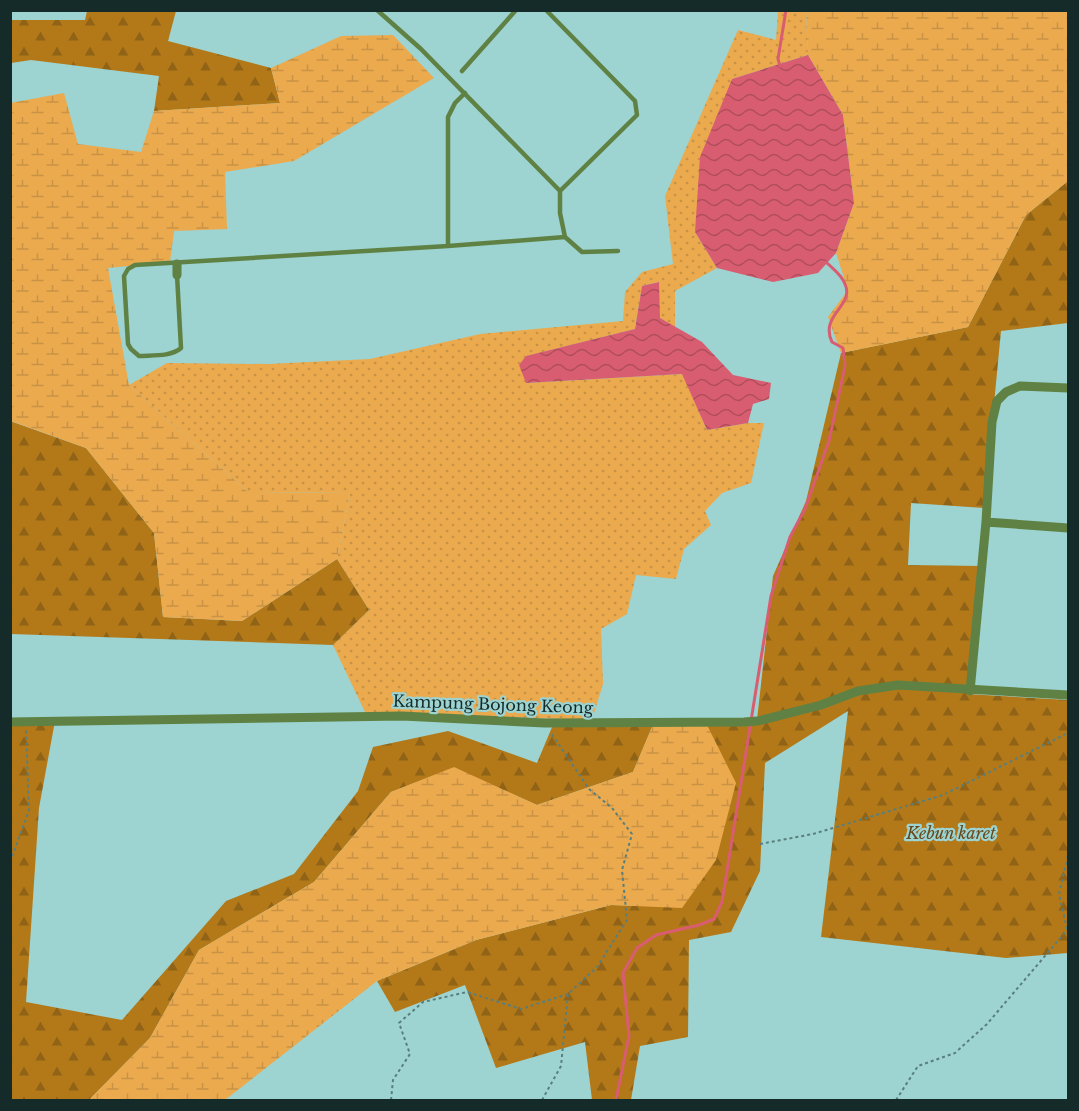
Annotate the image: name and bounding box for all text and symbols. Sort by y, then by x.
street label: Kampung Bojong Keong [392,691,594,718]
park label: Kebun karet [905,823,996,843]

